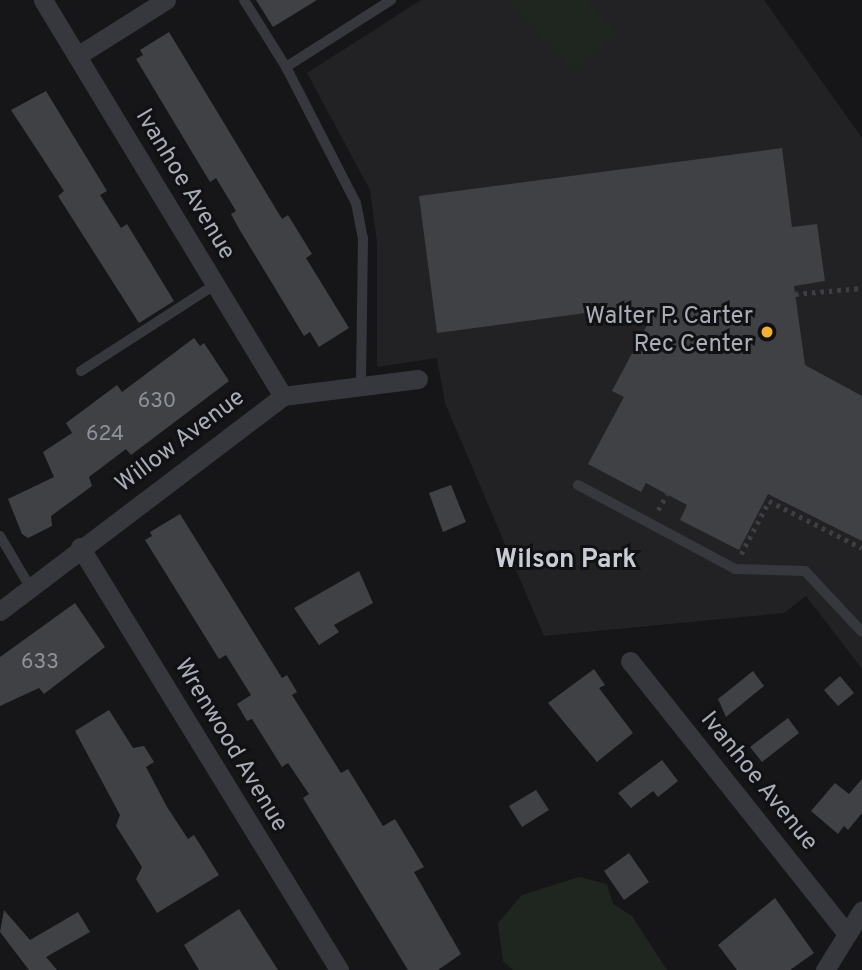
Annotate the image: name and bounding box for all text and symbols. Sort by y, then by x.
street label: Ivanhoe Avenue [127,104,241,266]
place label: Walter P. Carter Rec Center [585,304,753,360]
marker: Walter P. Carter Rec Center [759,324,775,340]
street label: Willow Avenue [110,384,252,500]
house number: 630 [138,389,176,415]
house number: 624 [86,422,124,448]
district label: Wilson Park [495,545,637,577]
house number: 633 [21,650,59,676]
street label: Wrenwood Avenue [167,654,293,838]
street label: Ivanhoe Avenue [693,706,823,858]

